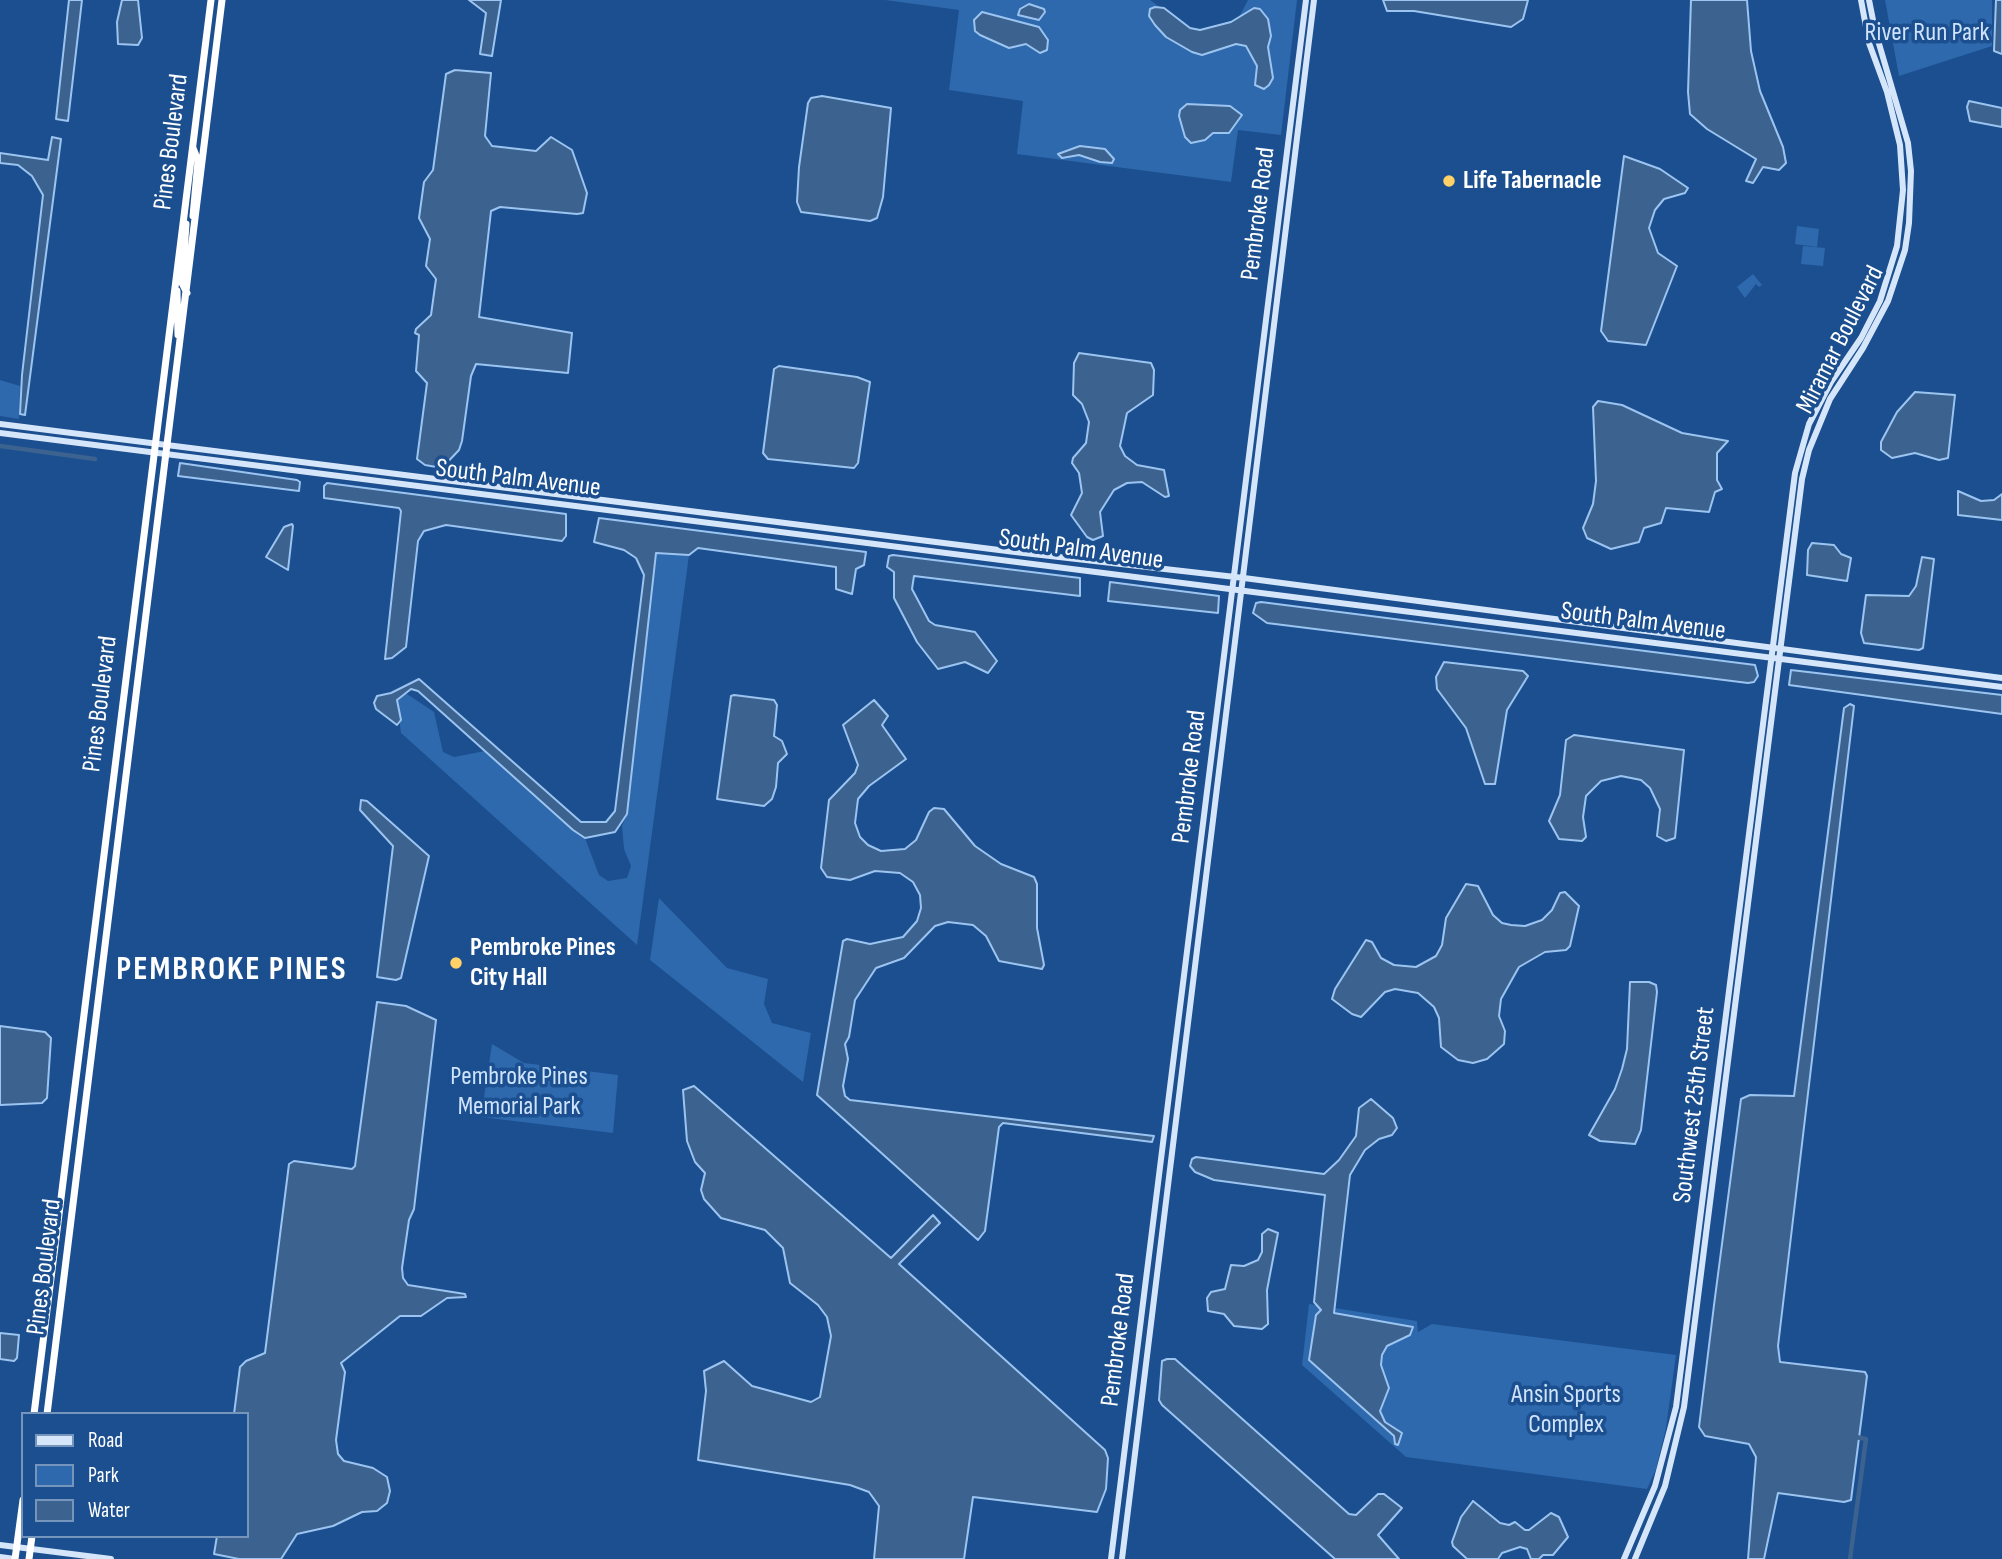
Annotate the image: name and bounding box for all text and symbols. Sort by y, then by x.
park label: River Run Park [1865,17,1989,49]
street label: Pines Boulevard [148,72,196,212]
street label: Pembroke Road [1235,146,1283,282]
place label: Life Tabernacle [1463,165,1602,197]
marker: Life Tabernacle [1441,173,1457,189]
street label: Miramar Boulevard [1790,261,1892,419]
street label: South Palm Avenue [434,453,602,505]
street label: South Palm Avenue [997,523,1165,577]
street label: South Palm Avenue [1559,596,1727,648]
street label: Pines Boulevard [77,634,125,774]
street label: Pembroke Road [1166,709,1214,845]
place label: Pembroke Pines City Hall [470,932,616,993]
district label: PEMBROKE PINES [118,951,346,991]
marker: Pembroke Pines City Hall [448,955,464,971]
street label: Southwest 25th Street [1667,1005,1723,1205]
park label: Pembroke Pines Memorial Park [450,1061,588,1122]
street label: Pines Boulevard [21,1197,69,1337]
street label: Pembroke Road [1095,1272,1143,1408]
park label: Ansin Sports Complex [1511,1379,1621,1440]
legend [21,1412,248,1538]
text: Road [88,1428,123,1453]
text: Park [88,1463,119,1488]
text: Water [88,1498,130,1523]

